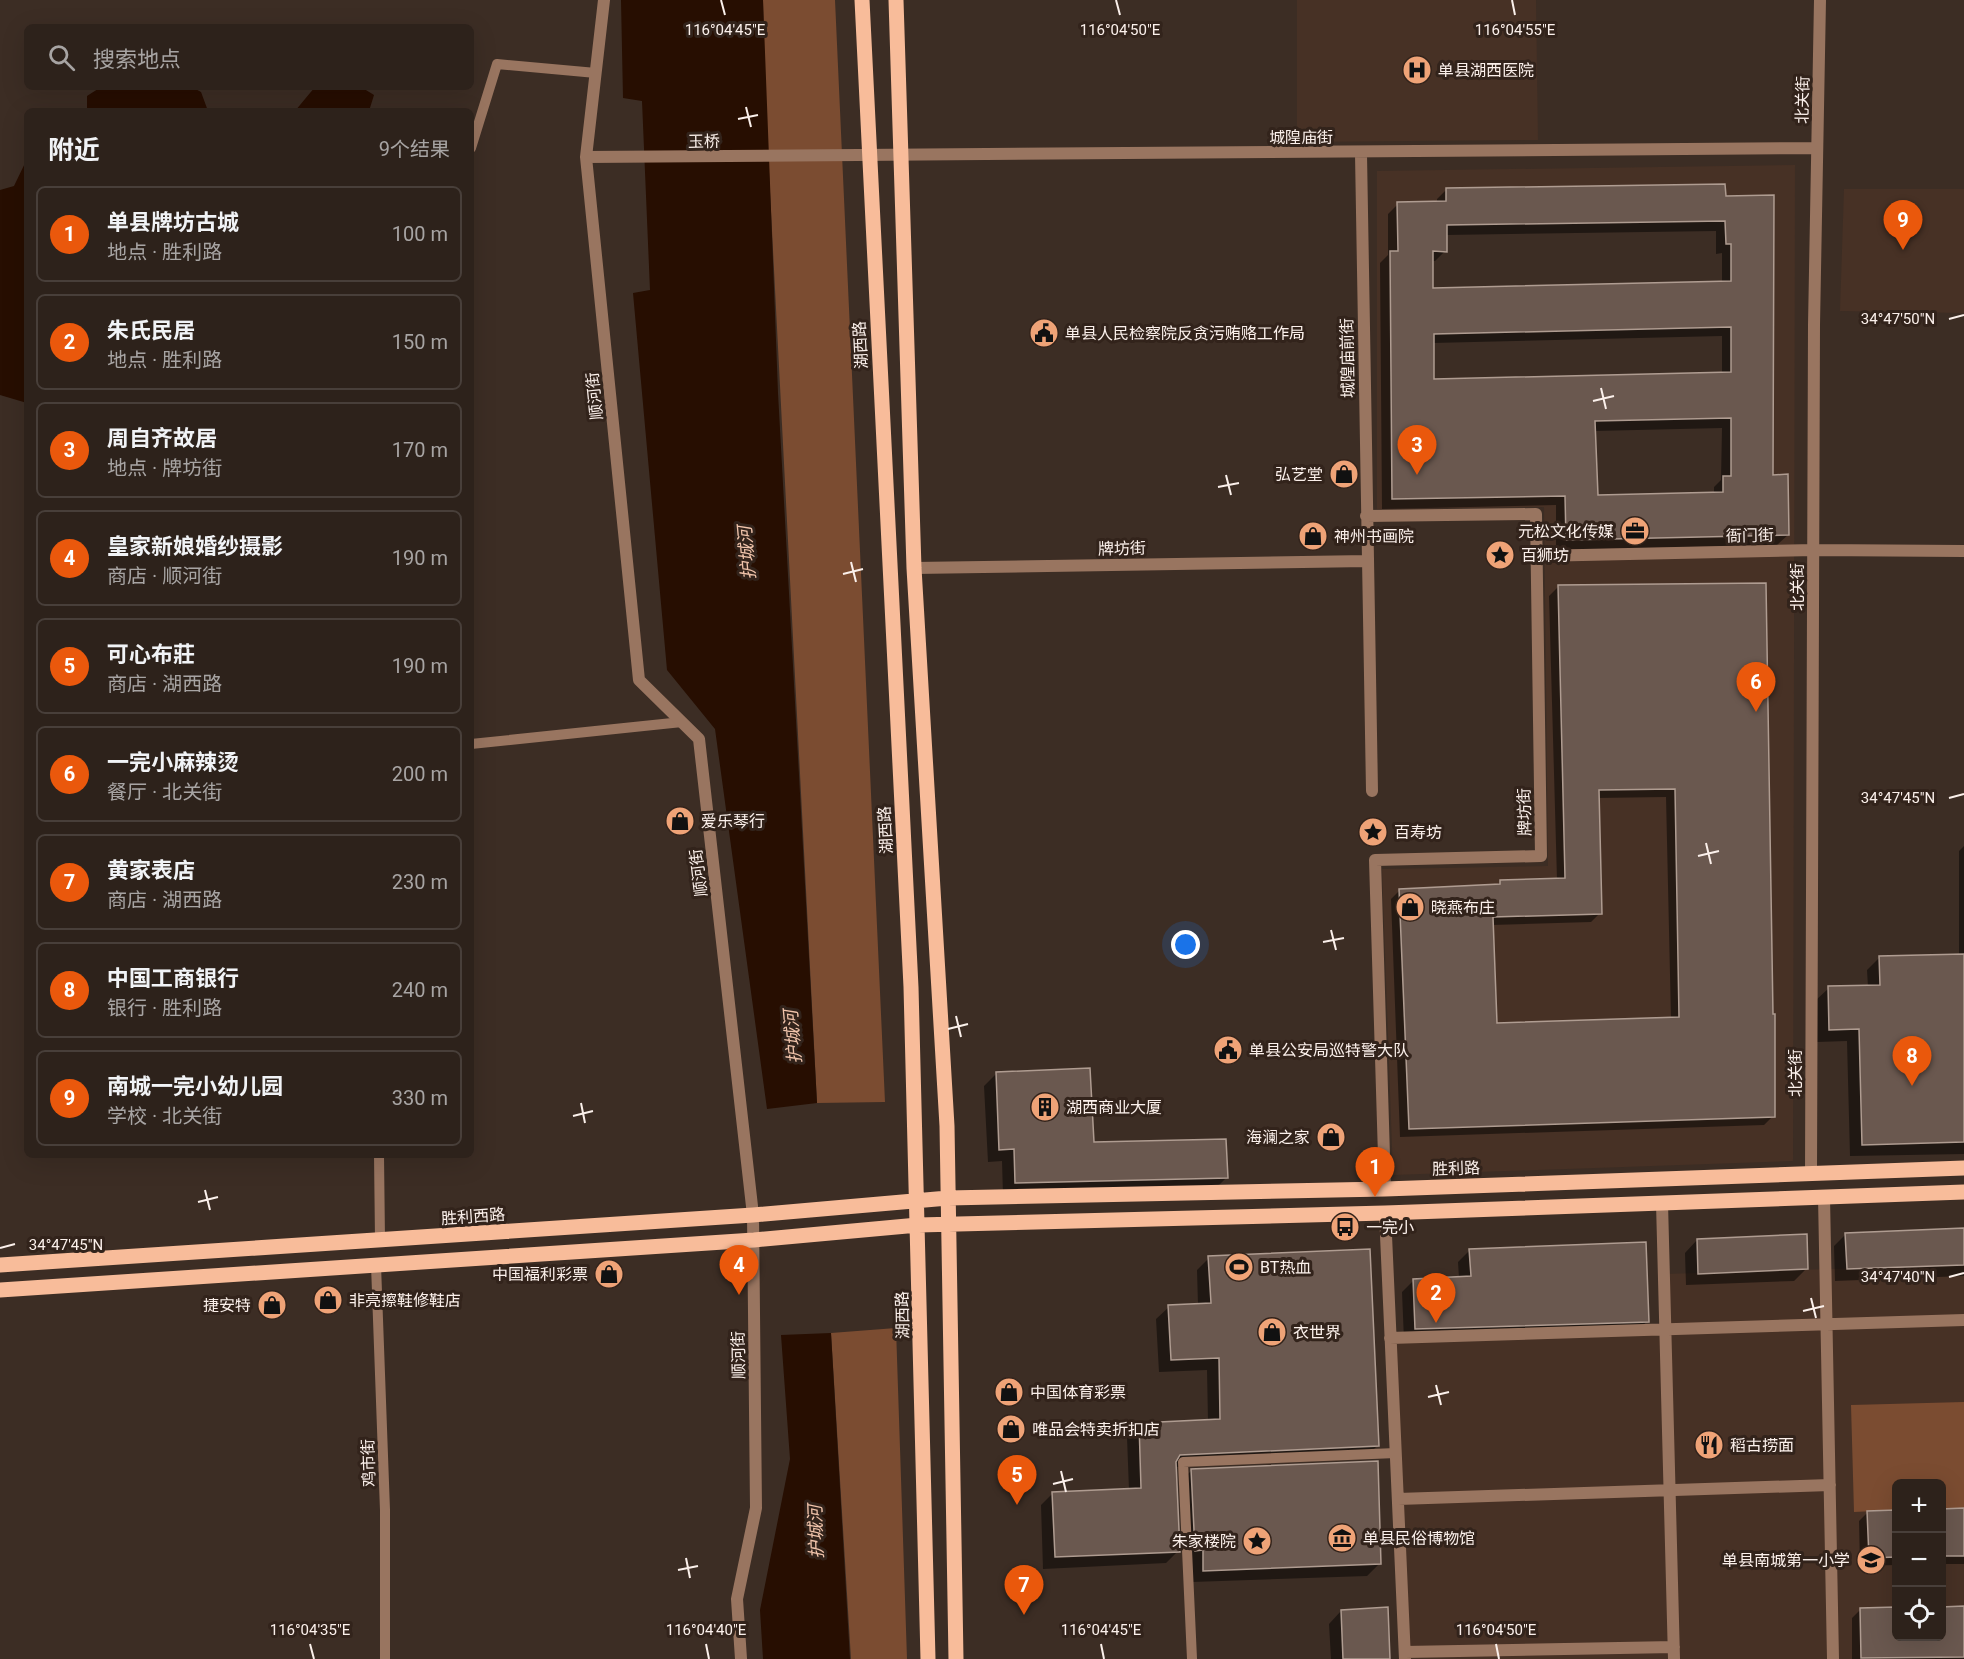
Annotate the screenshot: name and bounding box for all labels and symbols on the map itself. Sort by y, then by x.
text: 116°04'45"E [685,21,766,39]
text: 116°04'50"E [1080,21,1161,39]
text: 116°04'55"E [1475,21,1556,39]
hospital icon: 单县湖西医院 [1401,54,1433,86]
place label: 单县湖西医院 [1438,61,1534,80]
street label: 北关街 [1793,76,1812,124]
street label: 城隍庙街 [1269,128,1333,147]
street label: 玉桥 [688,132,720,151]
pin: 9 [1884,200,1922,250]
text: 34°47'50"N [1861,310,1935,328]
public building icon: 单县人民检察院反贪污贿赂工作局 [1028,317,1060,349]
street label: 城隍庙前街 [1337,318,1358,398]
street label: 湖西路 [850,321,871,369]
place label: 单县人民检察院反贪污贿赂工作局 [1065,324,1305,343]
street label: 顺河街 [583,371,606,421]
pin: 3 [1398,426,1436,475]
shop icon: 弘艺堂 [1328,458,1360,490]
place label: 弘艺堂 [1275,465,1323,484]
office icon: 元松文化传媒 [1619,515,1651,547]
shop icon: 神州书画院 [1297,520,1329,552]
water label: 护城河 [733,522,759,581]
place label: 元松文化传媒 [1518,522,1614,541]
street label: 衙门街 [1726,526,1774,545]
place label: 神州书画院 [1334,527,1414,546]
street label: 牌坊街 [1098,539,1146,558]
place icon: 百狮坊 [1484,539,1516,571]
place label: 百狮坊 [1521,546,1569,565]
street label: 北关街 [1788,563,1807,611]
pin: 6 [1736,662,1776,712]
street label: 牌坊街 [1515,788,1534,836]
text: 34°47'45"N [1861,789,1935,807]
shop icon: 爱乐琴行 [664,805,696,837]
street label: 湖西路 [875,806,896,854]
place label: 爱乐琴行 [701,812,765,831]
place icon: 百寿坊 [1357,816,1389,848]
place label: 百寿坊 [1394,823,1442,842]
street label: 顺河街 [686,848,711,898]
shop icon: 晓燕布庄 [1394,891,1426,923]
place label: 晓燕布庄 [1431,898,1495,917]
your location [1171,930,1200,959]
water label: 护城河 [779,1006,805,1065]
public building icon: 单县公安局巡特警大队 [1212,1034,1244,1066]
pin: 8 [1892,1036,1932,1086]
place label: 单县公安局巡特警大队 [1249,1041,1409,1060]
street label: 北关街 [1786,1049,1805,1097]
building icon: 湖西商业大厦 [1029,1091,1061,1123]
place label: 湖西商业大厦 [1066,1098,1162,1117]
shop icon: 海澜之家 [1315,1121,1347,1153]
place label: 海澜之家 [1246,1128,1310,1147]
pin: 1 [1356,1148,1394,1197]
street label: 胜利路 [1432,1158,1480,1179]
street label: 胜利西路 [440,1205,506,1228]
bus stop icon: 一完小 [1329,1211,1361,1243]
place label: 一完小 [1366,1218,1414,1237]
text: 34°47'45"N [29,1236,103,1254]
pin: 4 [720,1246,758,1295]
sports icon: BT热血 [1223,1251,1255,1283]
shop icon: 中国福利彩票 [593,1258,625,1290]
place label: BT热血 [1260,1258,1311,1277]
place label: 中国福利彩票 [492,1265,588,1284]
text: 34°47'40"N [1861,1268,1935,1286]
pin: 2 [1416,1274,1456,1323]
shop icon: 非亮擦鞋修鞋店 [312,1284,344,1316]
shop icon: 捷安特 [256,1289,288,1321]
place label: 非亮擦鞋修鞋店 [349,1291,461,1310]
street label: 湖西路 [893,1291,912,1339]
place label: 捷安特 [203,1296,251,1315]
shop icon: 衣世界 [1256,1316,1288,1348]
place label: 衣世界 [1293,1323,1341,1342]
street label: 顺河街 [729,1331,748,1379]
shop icon: 中国体育彩票 [993,1376,1025,1408]
place label: 中国体育彩票 [1030,1383,1126,1402]
shop icon: 唯品会特卖折扣店 [995,1413,1027,1445]
place label: 唯品会特卖折扣店 [1032,1420,1160,1439]
restaurant icon: 稻古捞面 [1693,1429,1725,1461]
place label: 稻古捞面 [1730,1436,1794,1455]
street label: 鸡市街 [358,1439,379,1487]
pin: 5 [998,1456,1036,1505]
water label: 护城河 [804,1502,827,1559]
museum icon: 单县民俗博物馆 [1326,1522,1358,1554]
place icon: 朱家楼院 [1241,1525,1273,1557]
place label: 单县民俗博物馆 [1363,1529,1475,1548]
place label: 朱家楼院 [1172,1532,1236,1551]
school or university icon: 单县南城第一小学 [1855,1544,1887,1576]
place label: 单县南城第一小学 [1722,1551,1850,1570]
pin: 7 [1004,1566,1044,1615]
text: 116°04'35"E [270,1621,351,1639]
text: 116°04'40"E [666,1621,747,1639]
text: 116°04'45"E [1061,1621,1142,1639]
text: 116°04'50"E [1456,1621,1537,1639]

